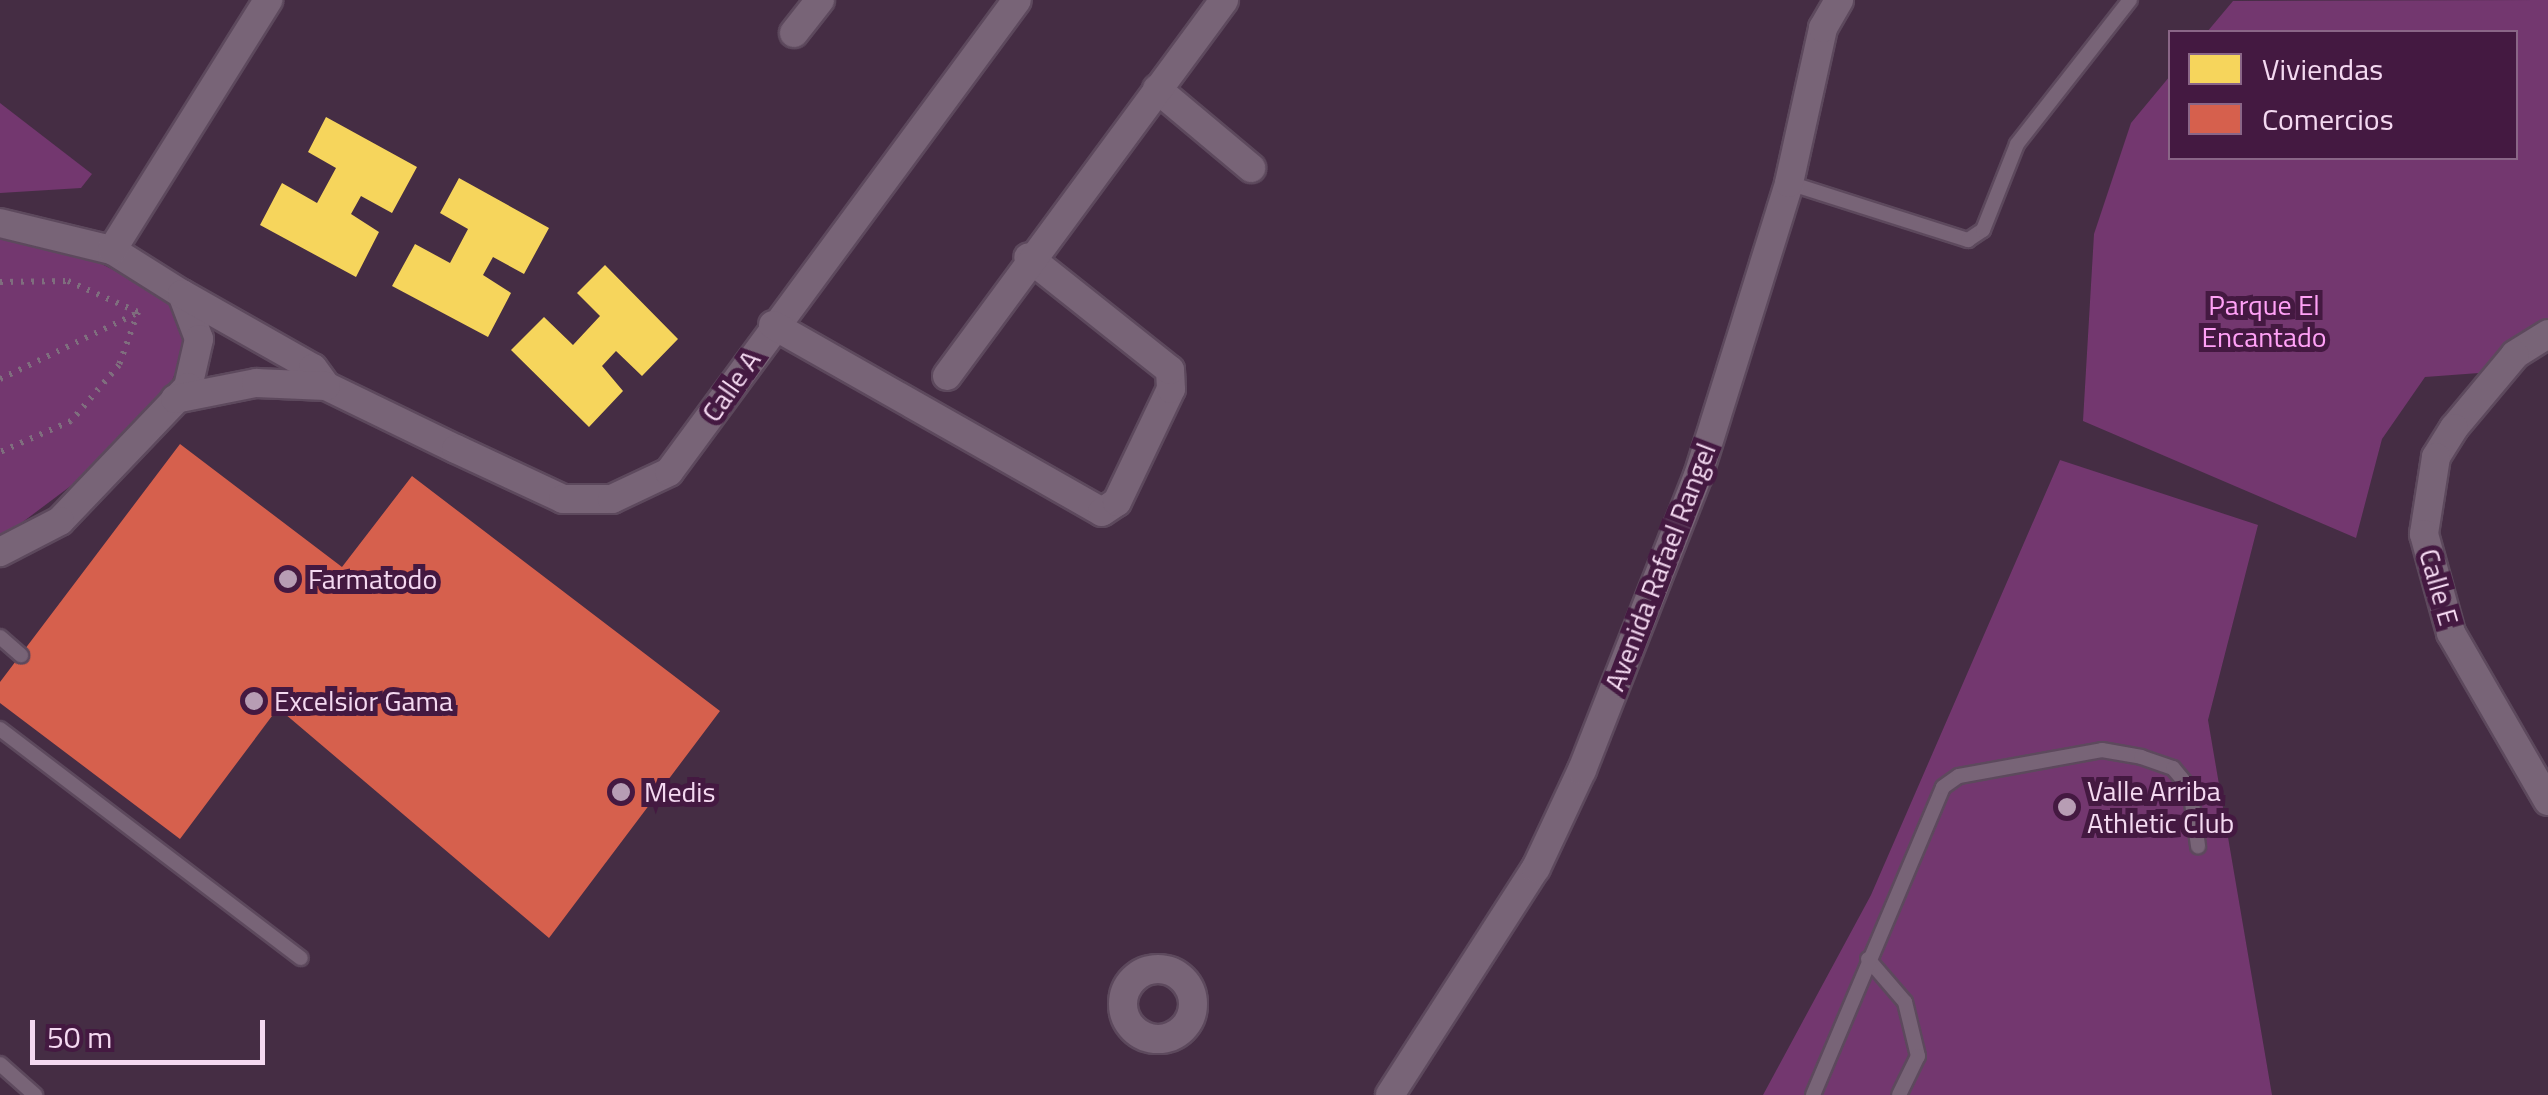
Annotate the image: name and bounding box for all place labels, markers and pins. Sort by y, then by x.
place label: Farmatodo [308,562,437,596]
marker: Farmatodo [277,568,299,590]
place label: Excelsior Gama [274,684,453,718]
marker: Excelsior Gama [243,690,265,712]
place label: Valle Arriba Athletic Club [2087,774,2234,840]
place label: Medis [644,775,715,809]
marker: Medis [608,779,634,805]
marker: Valle Arriba Athletic Club [2056,796,2078,818]

